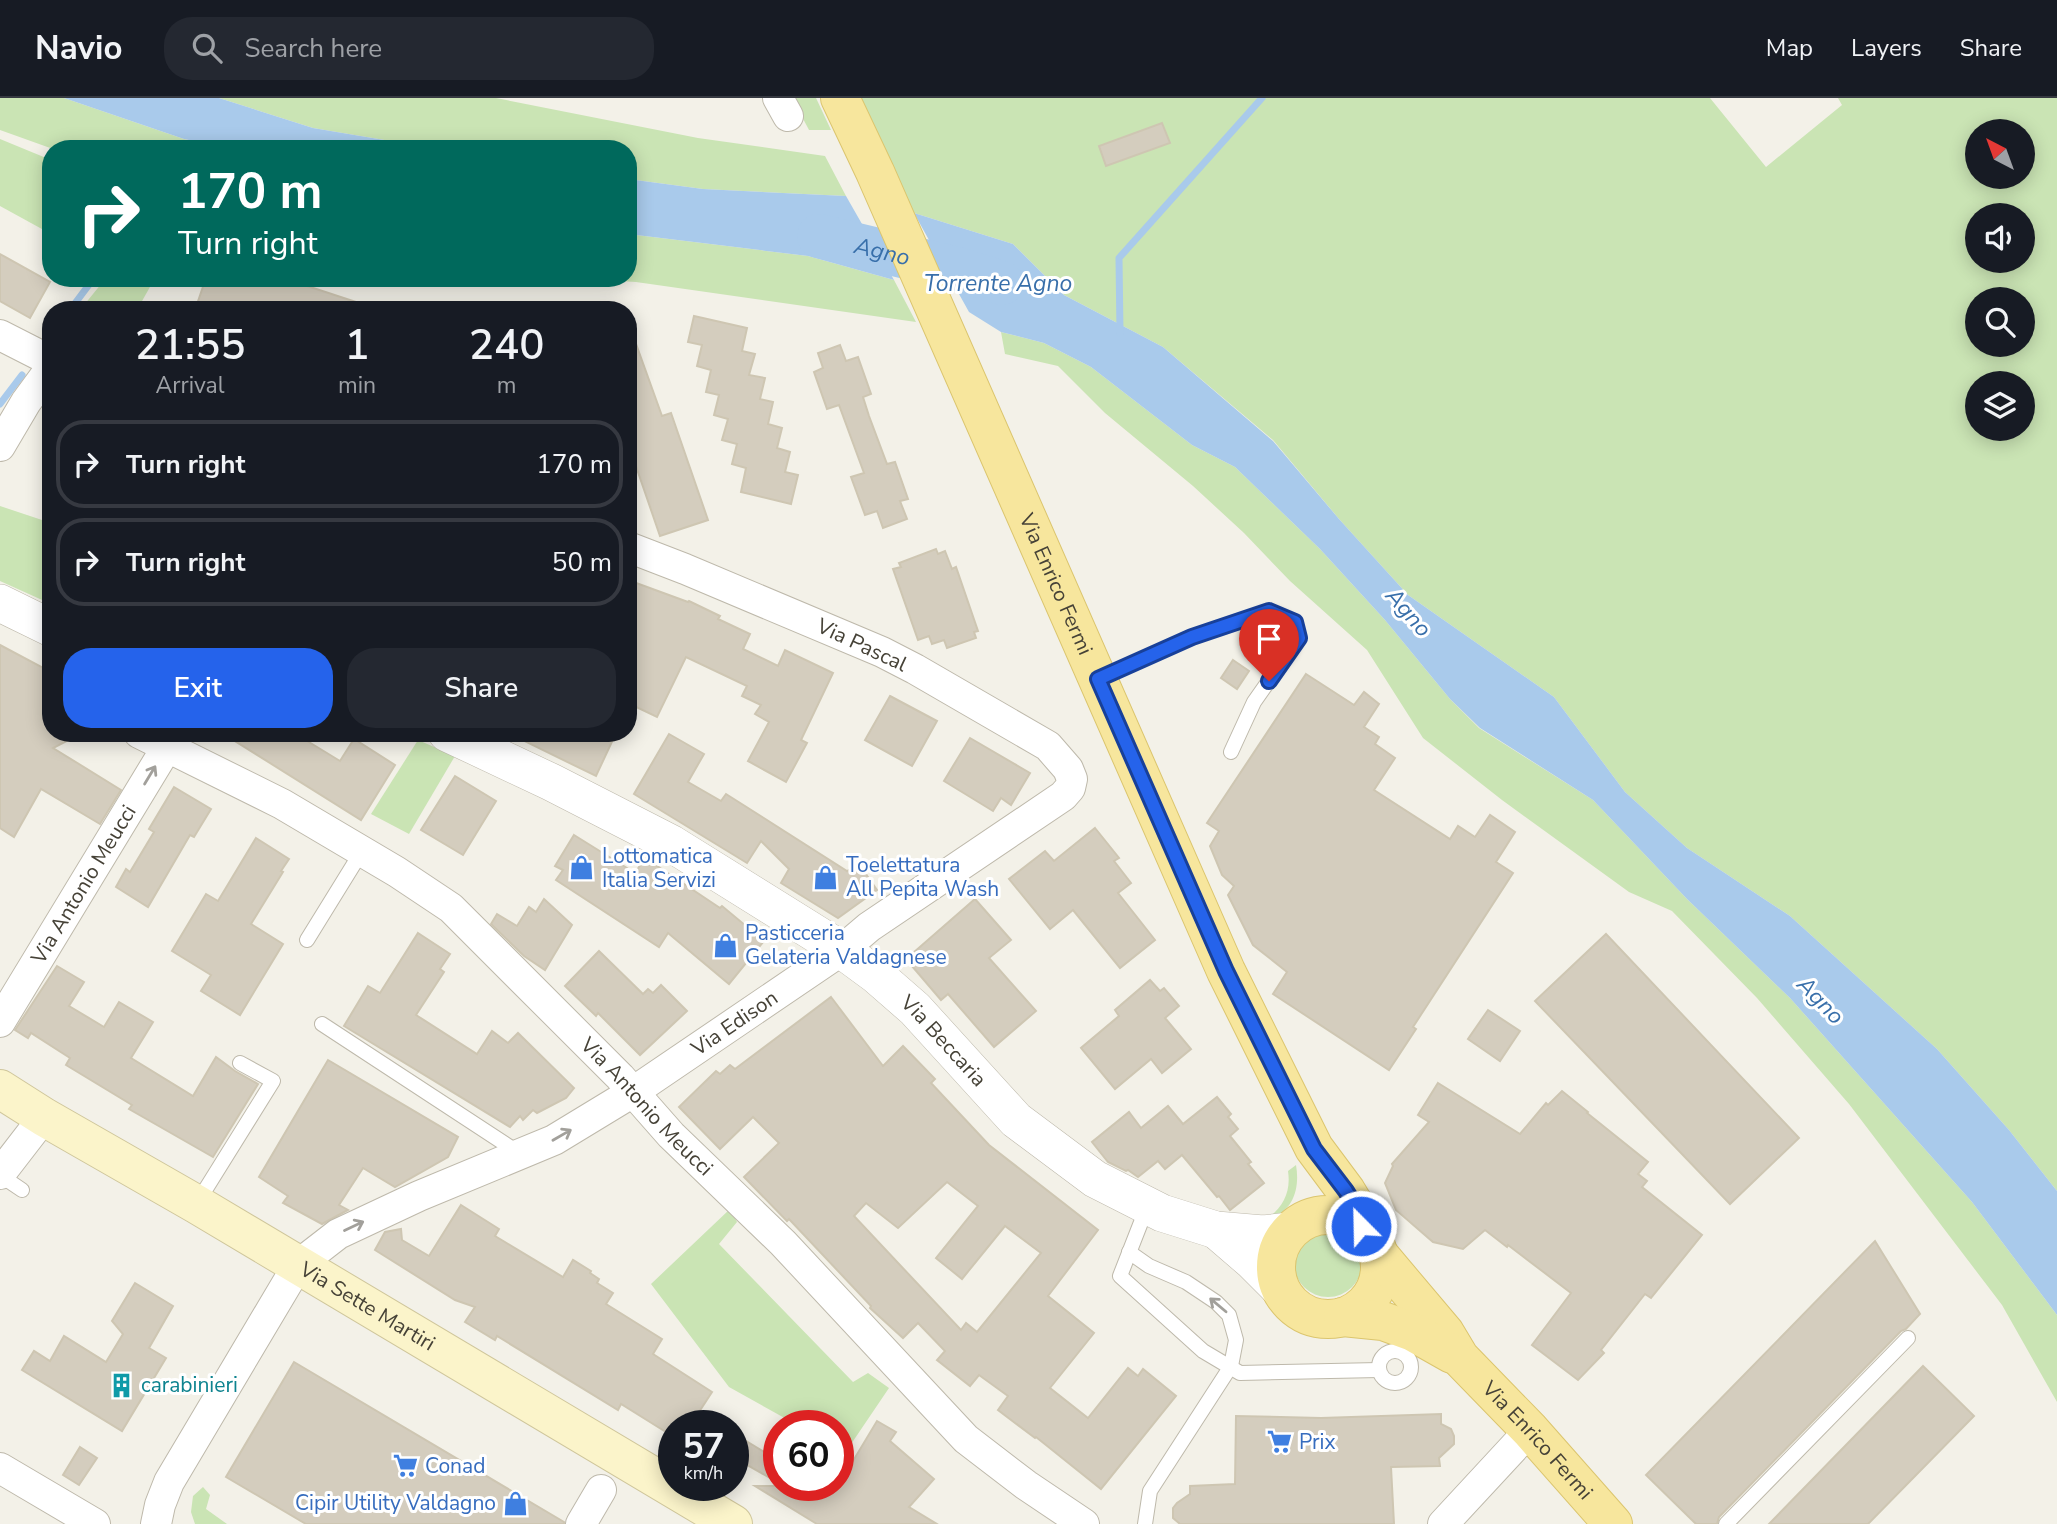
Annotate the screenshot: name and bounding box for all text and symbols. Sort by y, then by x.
search box [164,17,654,80]
text: Navio [35,26,122,71]
icon: search [188,29,226,67]
text: Search here [244,31,382,66]
text: Map [1766,32,1813,64]
text: Layers [1851,32,1922,64]
text: Share [1960,32,2022,64]
north arrow [1965,119,2035,189]
map controls [1965,119,2035,441]
text: 170 m [178,158,322,225]
icon: right [63,168,154,259]
button: sound [1965,203,2035,273]
text: Turn right [178,222,318,265]
water label: Agno [850,230,913,273]
water label: Torrente Agno [924,268,1072,299]
button: search [1965,287,2035,357]
text: 21:55 [135,317,245,374]
text: 1 [344,317,370,374]
text: 240 [469,317,544,374]
text: Arrival [155,370,225,401]
text: min [338,370,376,401]
text: m [497,370,516,401]
button: layers [1965,371,2035,441]
icon: right [67,445,105,483]
text: Turn right [126,447,245,482]
text: 170 m [536,447,612,482]
street label: Via Enrico Fermi [1012,508,1099,659]
icon: right [67,543,105,581]
text: Turn right [126,545,245,580]
text: 50 m [552,545,612,580]
water label: Agno [1378,580,1439,644]
pin [1239,609,1299,681]
street label: Via Pascal [811,611,913,678]
icon: arrive [1250,620,1288,658]
button: Exit [63,648,333,728]
button: Share [347,648,616,728]
one-way arrow [143,766,157,786]
street label: Via Antonio Meucci [24,800,143,970]
place label: Lottomatica Italia Servizi [602,842,716,894]
place label: Toelettatura All Pepita Wash [846,851,999,903]
shop icon: Lottomatica Italia Servizi [568,854,596,882]
shop icon: Toelettatura All Pepita Wash [812,863,840,891]
place label: Pasticceria Gelateria Valdagnese [745,919,947,971]
shop icon: Pasticceria Gelateria Valdagnese [711,931,739,959]
water label: Agno [1789,969,1851,1031]
street label: Via Edison [685,984,783,1063]
street label: Via Beccaria [894,988,993,1093]
street label: Via Antonio Meucci [574,1031,719,1182]
one-way arrow [551,1127,571,1141]
position arrow [1324,1189,1398,1263]
one-way arrow [343,1219,364,1233]
street label: Via Sette Martiri [294,1255,440,1357]
one-way arrow [1209,1297,1227,1313]
building icon: carabinieri [107,1371,135,1399]
place label: carabinieri [141,1371,238,1399]
street label: Via Enrico Fermi [1475,1374,1599,1506]
speed limit sign: 60 [763,1410,854,1501]
text: 57 [682,1423,725,1470]
supermarket icon: Prix [1265,1428,1293,1456]
place label: Prix [1299,1428,1336,1456]
supermarket icon: Conad [391,1452,419,1480]
place label: Conad [425,1452,485,1480]
text: km/h [684,1461,723,1485]
place label: Cipir Utility Valdagno [295,1489,496,1517]
shop icon: Cipir Utility Valdagno [502,1489,530,1517]

